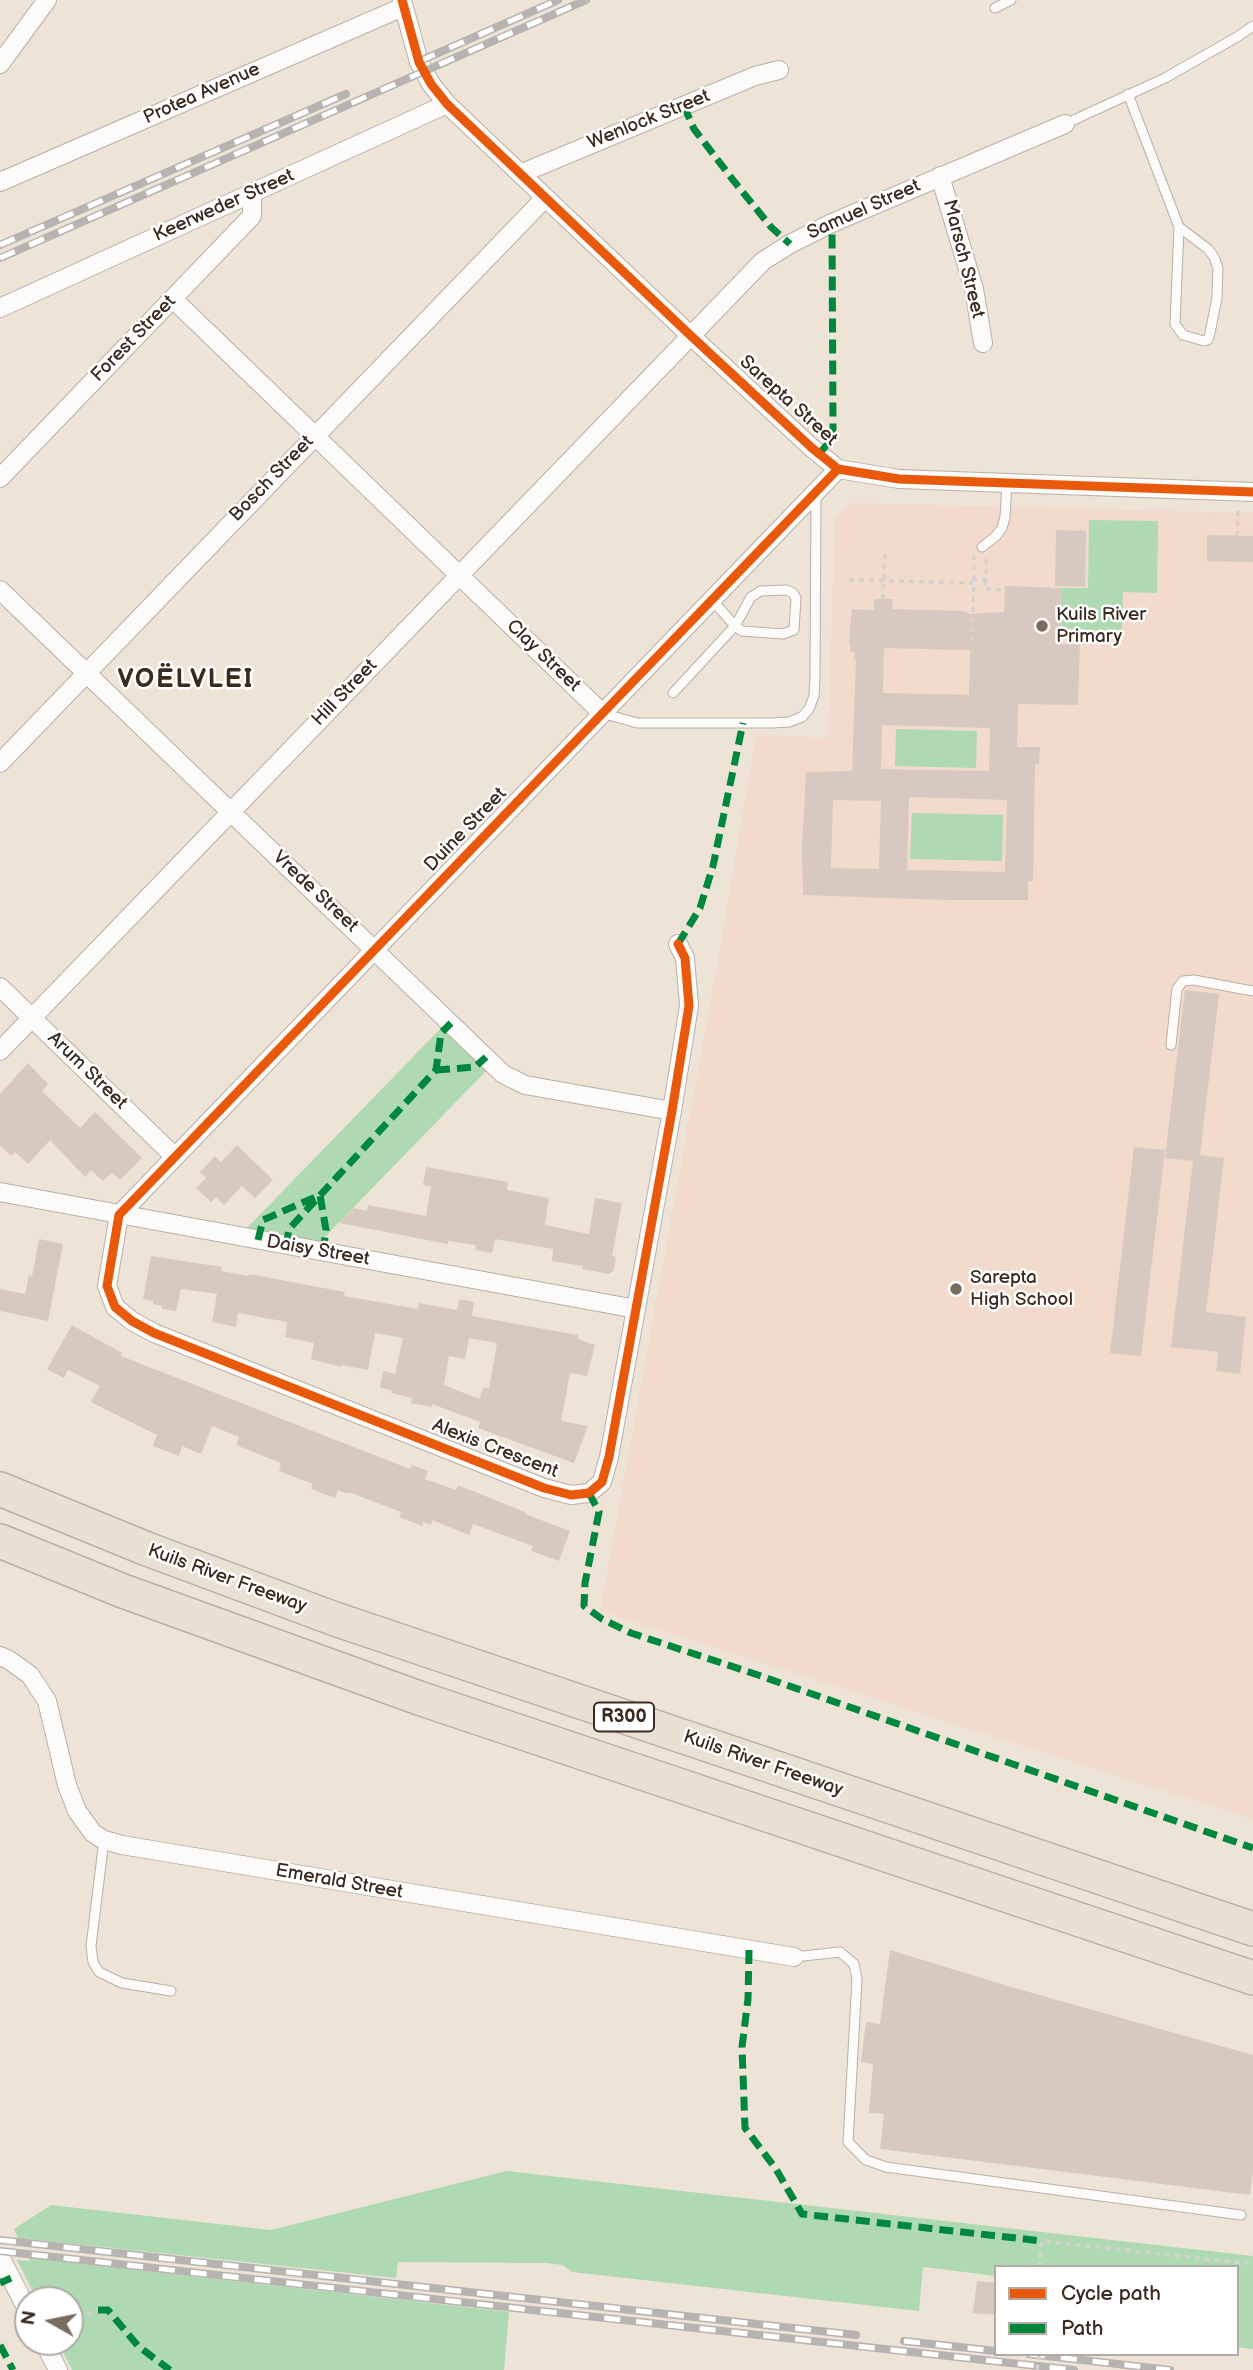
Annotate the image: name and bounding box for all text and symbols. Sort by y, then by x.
street label: Protea Avenue [140,58,264,130]
street label: Wenlock Street [585,85,713,155]
street label: Keerweder Street [150,165,298,247]
street label: Samuel Street [804,175,924,245]
street label: Marsch Street [937,197,989,321]
street label: Forest Street [87,291,181,387]
street label: Sarepta Street [734,351,842,451]
street label: Bosch Street [225,431,319,527]
place label: Kuils River Primary [1056,604,1146,648]
street label: Clay Street [501,615,585,697]
marker: Kuils River Primary [1034,618,1050,634]
street label: Hill Street [308,655,382,731]
district label: VOËLVLEI [119,664,253,696]
street label: Duine Street [420,783,512,877]
street label: Vrede Street [267,847,363,937]
street label: Arum Street [42,1027,132,1115]
street label: Daisy Street [265,1231,371,1271]
place label: Sarepta High School [970,1267,1073,1311]
marker: Sarepta High School [948,1281,964,1297]
street label: Alexis Crescent [429,1414,561,1484]
street label: Kuils River Freeway [144,1540,310,1618]
road number: R300 [594,1702,654,1732]
street label: Kuils River Freeway [680,1726,846,1802]
street label: Emerald Street [273,1860,405,1904]
legend [994,2265,1239,2356]
text: Cycle path [1061,2281,1161,2306]
north arrow [14,2286,84,2356]
text: N [17,2309,42,2327]
text: Path [1061,2316,1103,2341]

